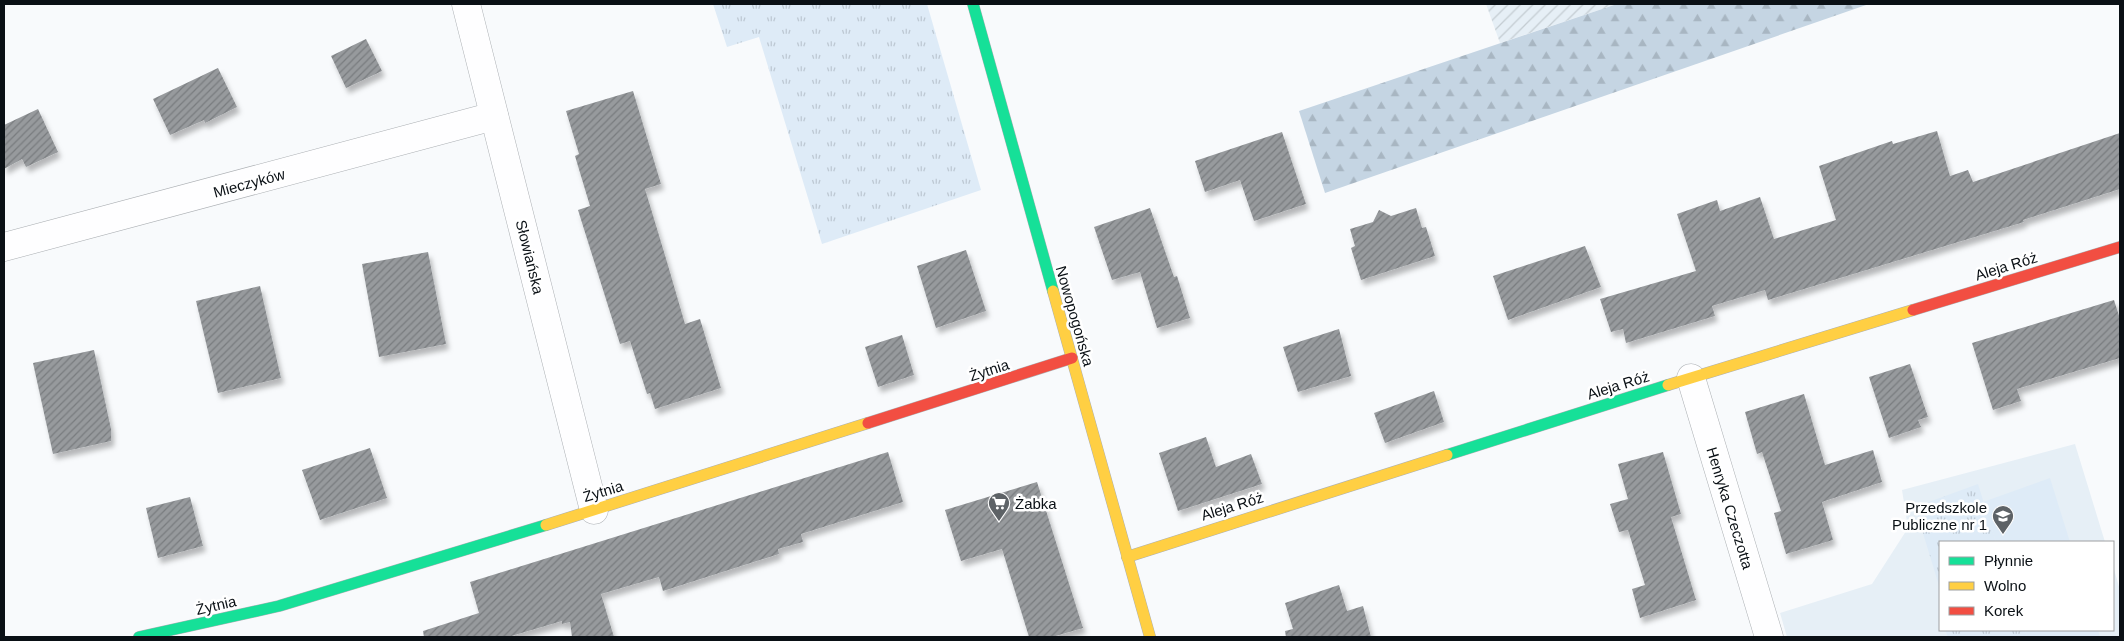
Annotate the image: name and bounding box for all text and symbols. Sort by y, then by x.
street label: Mieczyków [211,165,287,201]
street label: Słowiańska [513,218,548,297]
street label: Aleja Róż [1973,248,2039,284]
street label: Nowopogońska [1053,264,1098,369]
street label: Żytnia [967,355,1012,384]
street label: Aleja Róż [1585,367,1651,403]
street label: Henryka Czeczotta [1703,445,1757,572]
street label: Żytnia [581,477,626,505]
street label: Aleja Róż [1199,488,1265,524]
supermarket icon: Żabka [987,491,1011,522]
place label: Żabka [1015,495,1057,512]
place label: Przedszkole Publiczne nr 1 [1892,499,1987,533]
school or university icon: Przedszkole Publiczne nr 1 [1991,504,2015,535]
legend [1939,541,2114,631]
text: Płynnie [1984,552,2033,569]
text: Wolno [1984,577,2026,594]
street label: Żytnia [194,592,238,618]
text: Korek [1984,602,2024,619]

